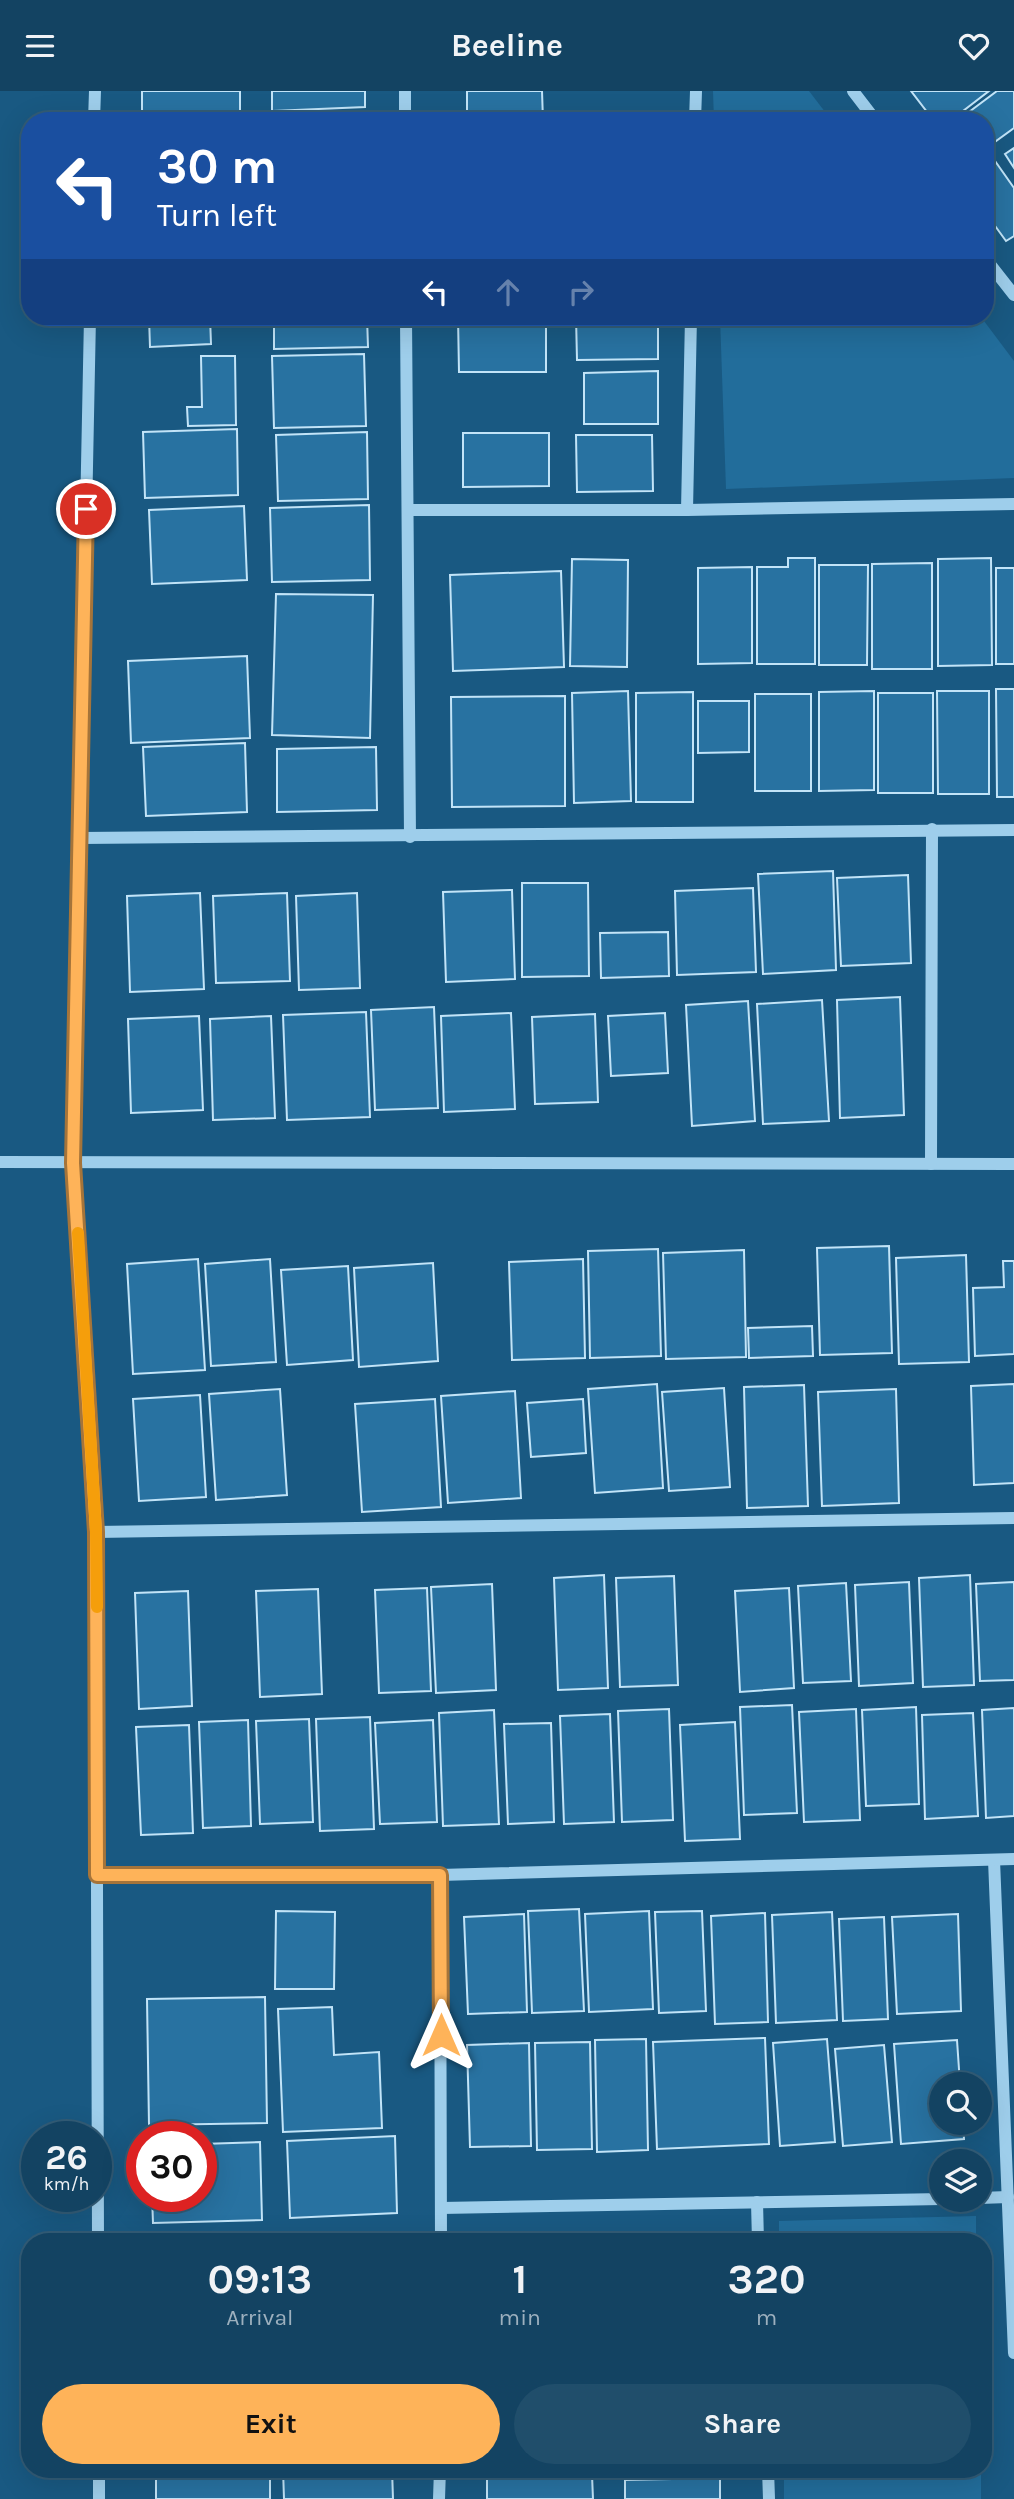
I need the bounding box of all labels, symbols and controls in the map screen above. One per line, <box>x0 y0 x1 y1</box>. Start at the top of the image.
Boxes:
icon: menu <box>21 27 59 65</box>
text: Beeline <box>451 27 563 64</box>
icon: heart <box>955 27 993 65</box>
text: 30 m <box>157 138 277 195</box>
icon: left <box>42 140 133 231</box>
text: Turn left <box>157 197 277 234</box>
icon: left <box>416 273 454 311</box>
icon: ahead <box>489 273 527 311</box>
icon: right <box>562 273 600 311</box>
pin <box>56 479 116 539</box>
icon: arrive <box>67 490 105 528</box>
position arrow <box>404 1998 478 2072</box>
map controls <box>929 2072 992 2212</box>
button: search <box>929 2072 992 2135</box>
speed limit sign: 30 <box>126 2121 217 2212</box>
text: 26 <box>45 2137 88 2178</box>
button: layers <box>929 2149 992 2212</box>
text: km/h <box>44 2173 89 2195</box>
text: 09:13 <box>208 2254 312 2304</box>
text: 1 <box>512 2254 527 2304</box>
text: 320 <box>727 2254 805 2304</box>
text: Arrival <box>226 2304 293 2331</box>
text: min <box>499 2304 541 2331</box>
text: m <box>756 2304 777 2331</box>
button: Exit <box>42 2384 500 2464</box>
button: Share <box>514 2384 971 2464</box>

